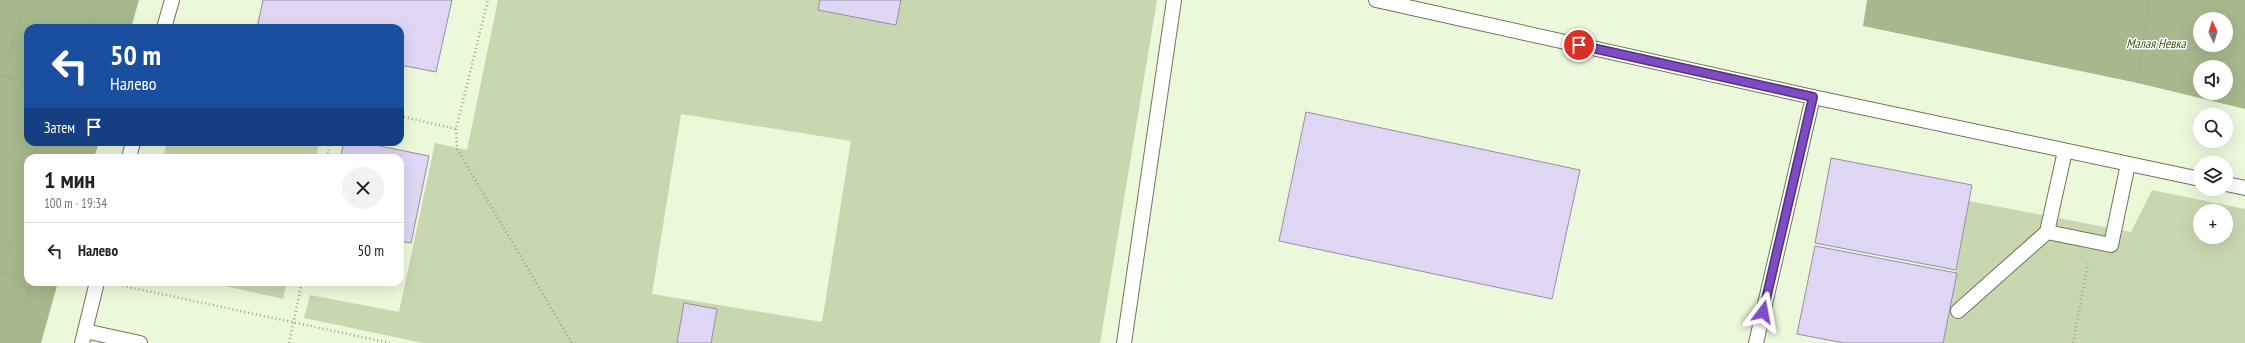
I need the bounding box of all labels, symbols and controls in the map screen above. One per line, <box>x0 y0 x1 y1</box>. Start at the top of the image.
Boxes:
north arrow <box>2193 12 2233 52</box>
map controls <box>2193 12 2233 244</box>
pin <box>1562 28 1596 62</box>
icon: arrive <box>1568 34 1590 56</box>
water label: Малая Невка <box>2126 35 2187 52</box>
text: 50 m <box>110 36 161 73</box>
icon: left <box>44 40 96 92</box>
button: sound <box>2193 60 2233 100</box>
text: Налево <box>110 72 157 95</box>
button: search <box>2193 108 2233 148</box>
icon: arrive <box>83 116 105 138</box>
text: Затем <box>44 118 75 137</box>
button: layers <box>2193 156 2233 196</box>
text: 1 мин <box>44 164 95 195</box>
button: close <box>342 167 384 209</box>
text: 100 m · 19:34 <box>44 195 107 212</box>
button: + <box>2193 204 2233 244</box>
icon: left <box>44 240 66 262</box>
text: Налево <box>78 241 118 260</box>
text: 50 m <box>358 241 384 260</box>
position arrow <box>1742 291 1784 333</box>

